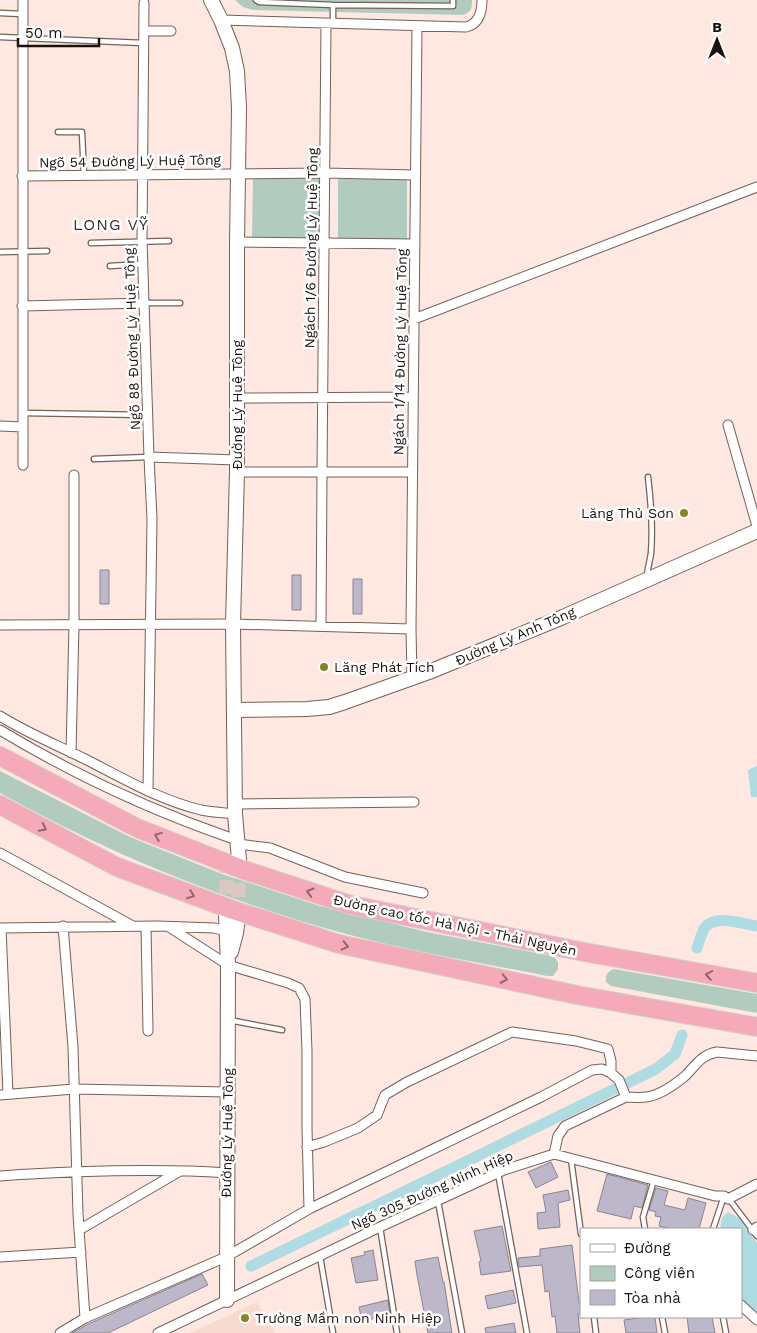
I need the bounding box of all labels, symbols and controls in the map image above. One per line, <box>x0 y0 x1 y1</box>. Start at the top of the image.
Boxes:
scale bar <box>18 15 99 47</box>
north arrow <box>692 15 742 65</box>
text: B <box>712 19 722 35</box>
text: 50 m <box>25 24 62 42</box>
street label: Ngách 1/6 Đường Lý Huệ Tông <box>301 147 321 349</box>
street label: Ngõ 54 Đường Lý Huệ Tông <box>39 151 222 171</box>
district label: LONG VỸ <box>73 215 149 234</box>
street label: Ngõ 88 Đường Lý Huệ Tông <box>121 247 143 430</box>
street label: Ngách 1/14 Đường Lý Huệ Tông <box>390 248 410 455</box>
street label: Đường Lý Huệ Tông <box>229 340 245 470</box>
place label: Lăng Thủ Sơn <box>581 505 674 521</box>
marker: Lăng Thủ Sơn <box>678 507 690 519</box>
street label: Đường Lý Anh Tông <box>453 603 578 669</box>
place label: Lăng Phát Tích <box>334 659 435 675</box>
marker: Lăng Phát Tích <box>318 661 330 673</box>
one-way arrow <box>38 822 47 832</box>
one-way arrow <box>154 832 163 843</box>
one-way arrow <box>306 888 315 898</box>
one-way arrow <box>186 889 195 899</box>
street label: Đường cao tốc Hà Nội - Thái Nguyên <box>332 891 578 959</box>
one-way arrow <box>341 940 350 951</box>
one-way arrow <box>705 970 713 980</box>
one-way arrow <box>500 974 509 984</box>
street label: Đường Lý Huệ Tông <box>218 1067 236 1198</box>
street label: Ngõ 305 Đường Ninh Hiệp <box>348 1147 516 1233</box>
legend <box>580 1228 742 1318</box>
text: Đường <box>624 1239 671 1257</box>
text: Công viên <box>624 1264 695 1282</box>
text: Tòa nhà <box>624 1289 681 1307</box>
place label: Trường Mầm non Ninh Hiệp <box>255 1310 442 1326</box>
marker: Trường Mầm non Ninh Hiệp <box>239 1312 251 1324</box>

